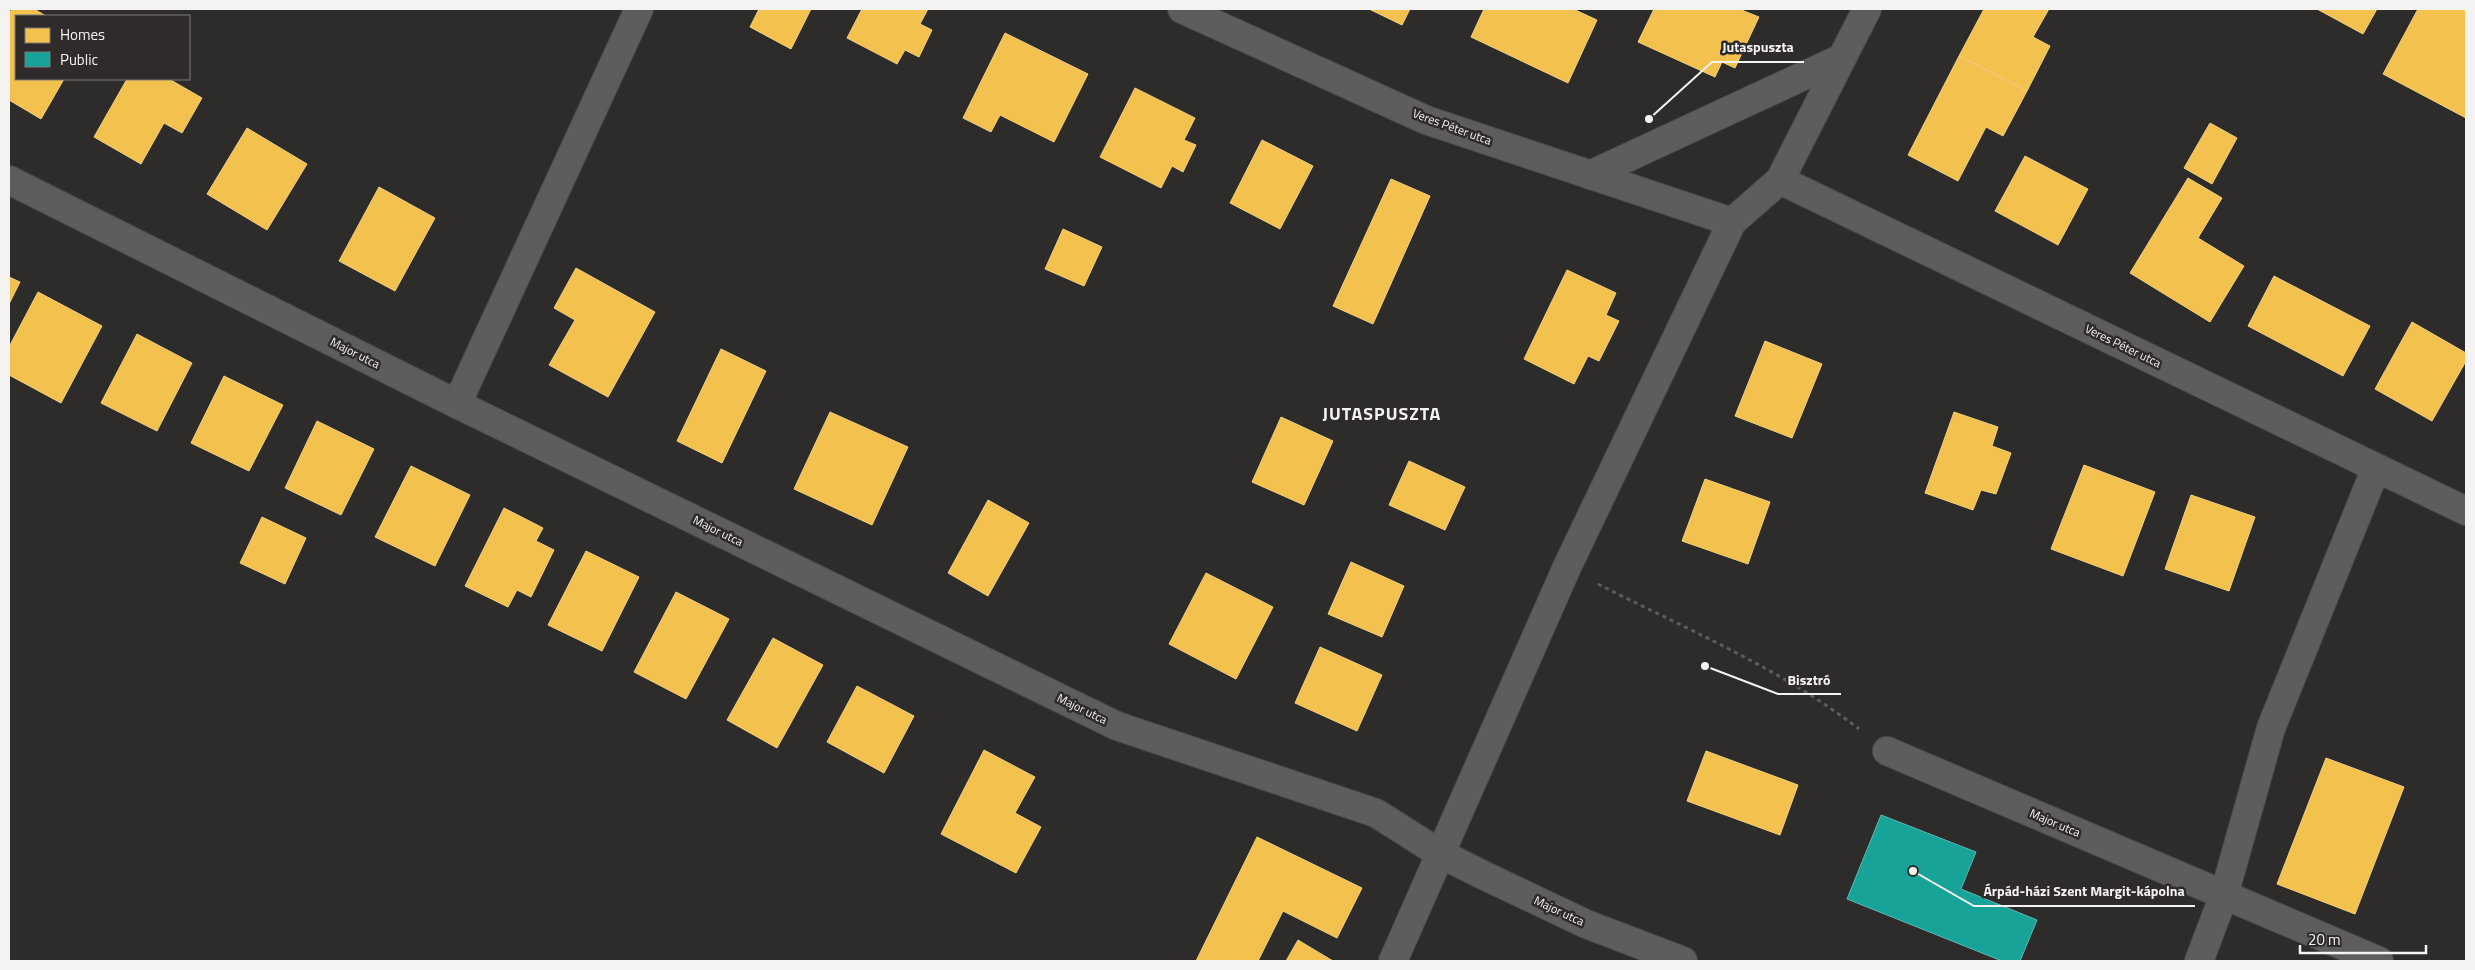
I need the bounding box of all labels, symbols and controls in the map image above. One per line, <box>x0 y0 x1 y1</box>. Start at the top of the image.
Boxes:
legend <box>15 15 190 80</box>
text: Homes <box>60 23 105 46</box>
callout: Jutaspuszta <box>1712 33 1804 62</box>
text: Jutaspuszta <box>1722 36 1794 57</box>
text: Public <box>60 48 98 71</box>
street label: Veres Péter utca <box>1410 103 1494 150</box>
street label: Veres Péter utca <box>2082 319 2165 372</box>
street label: Major utca <box>327 332 383 373</box>
district label: JUTASPUSZTA <box>1323 400 1441 427</box>
street label: Major utca <box>690 510 747 551</box>
callout: Bisztró <box>1778 665 1841 694</box>
text: Bisztró <box>1788 669 1830 690</box>
street label: Major utca <box>1054 688 1111 729</box>
street label: Major utca <box>2027 803 2084 842</box>
callout: Árpád-házi Szent Margit-kápolna <box>1974 877 2195 906</box>
text: Árpád-házi Szent Margit-kápolna <box>1983 880 2185 901</box>
street label: Major utca <box>1531 891 1588 931</box>
scale bar <box>2300 922 2426 954</box>
text: 20 m <box>2308 928 2341 951</box>

